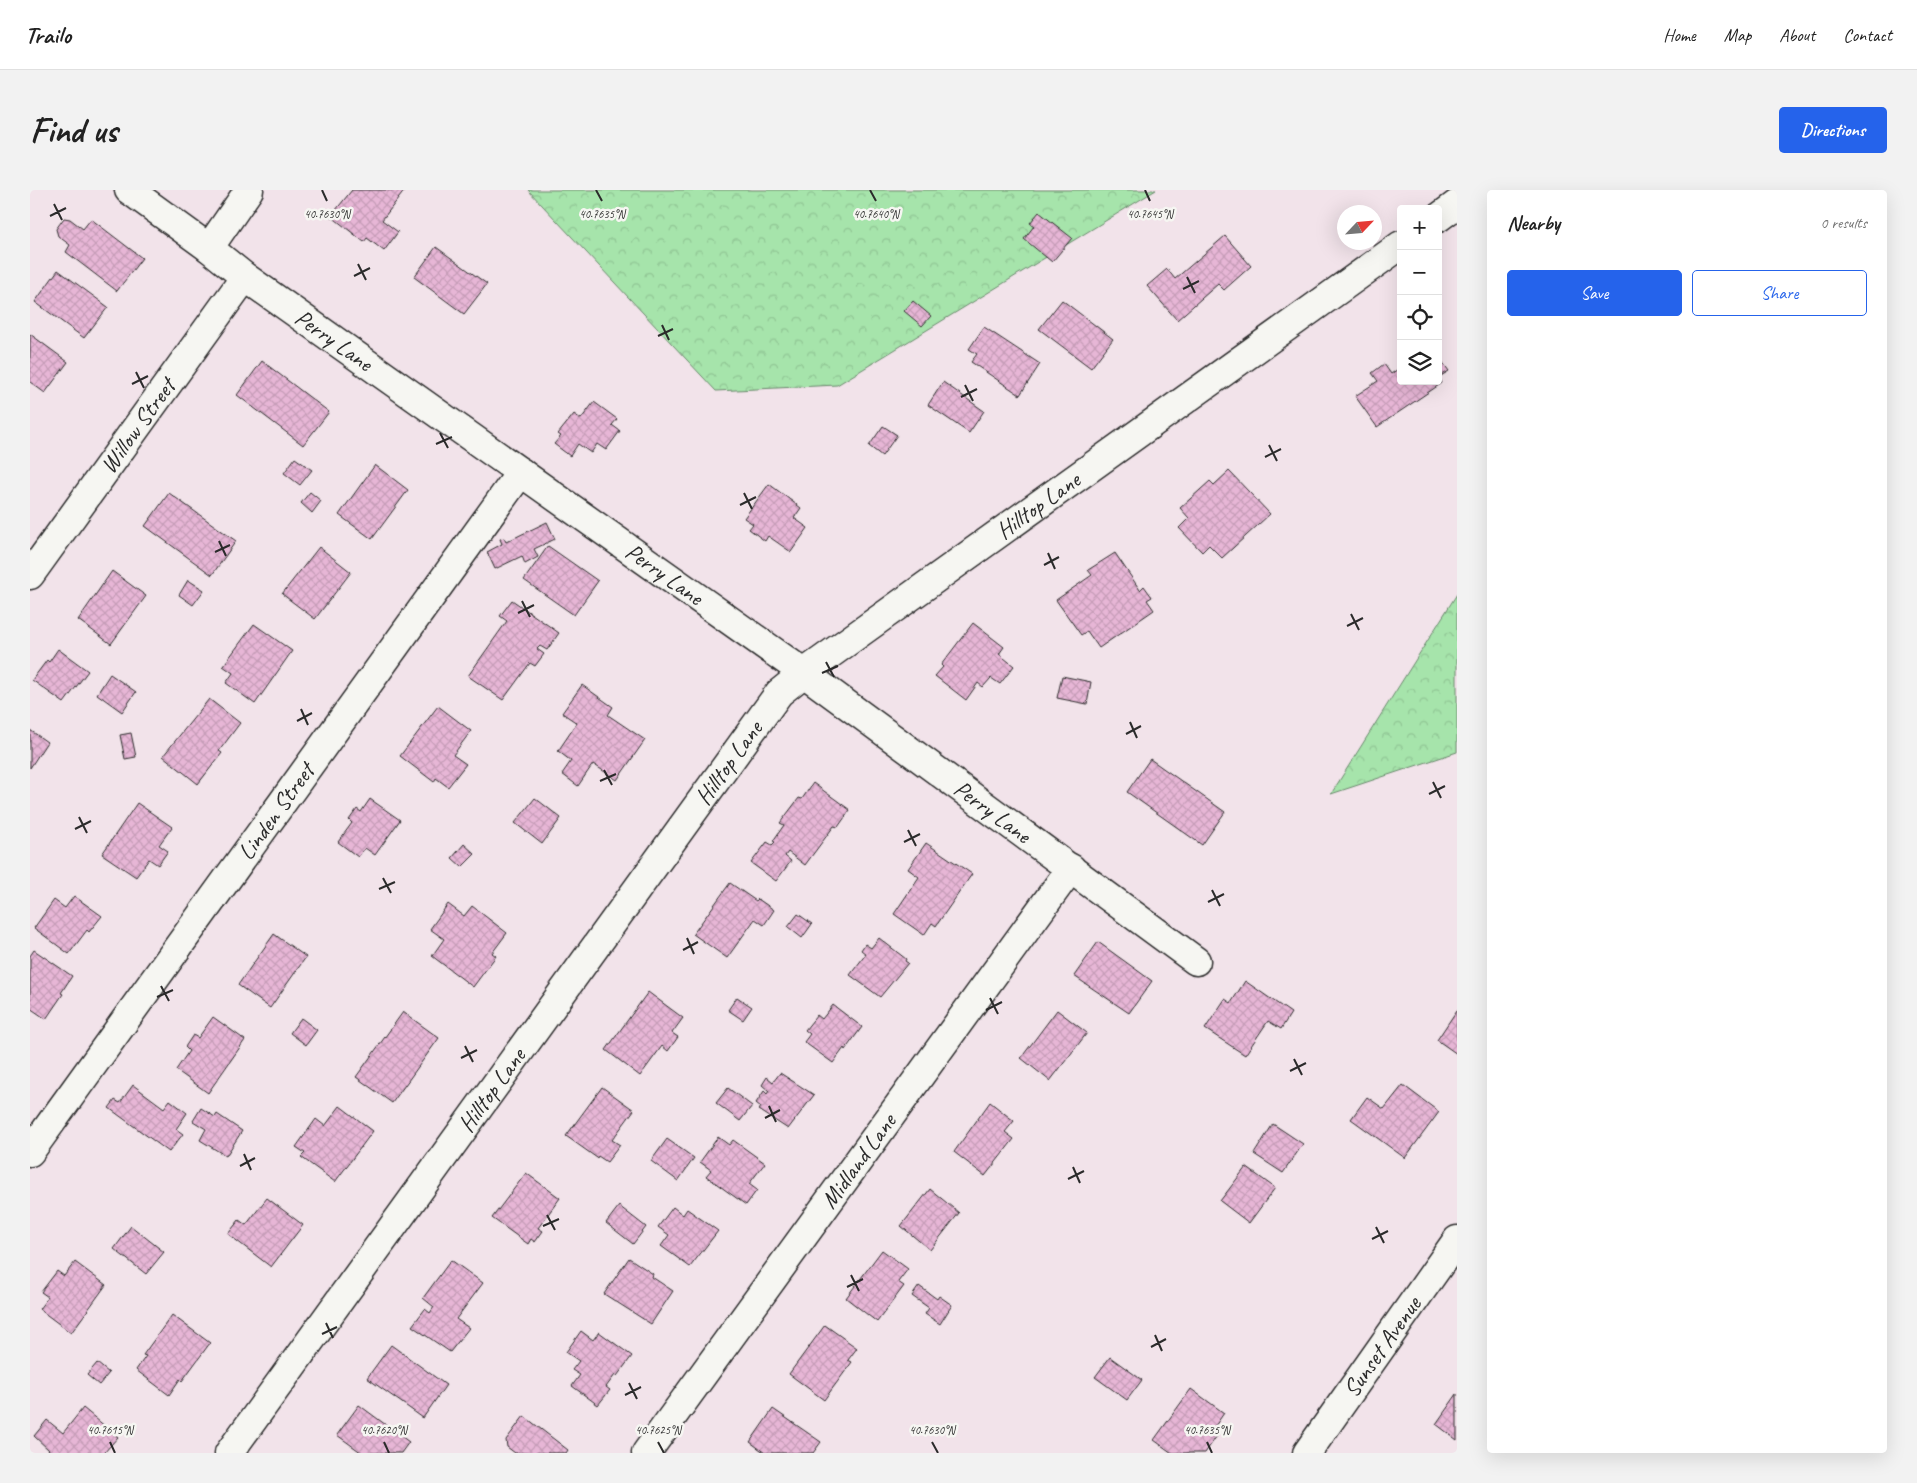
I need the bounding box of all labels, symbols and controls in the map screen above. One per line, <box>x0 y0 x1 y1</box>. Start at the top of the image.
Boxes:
text: Trailo <box>25 20 71 50</box>
text: Home <box>1663 24 1696 46</box>
text: Map <box>1724 24 1751 46</box>
text: About <box>1779 24 1815 46</box>
text: Contact <box>1843 24 1892 46</box>
button: Directions <box>1779 107 1887 153</box>
text: Find us <box>30 108 117 153</box>
north arrow <box>1337 205 1382 250</box>
map controls <box>1397 205 1442 385</box>
button: + <box>1397 205 1442 250</box>
text: 40.7630°N <box>304 206 351 222</box>
text: 40.7635°N <box>579 206 626 222</box>
text: 40.7640°N <box>853 206 900 222</box>
text: 40.7645°N <box>1127 206 1174 222</box>
text: Nearby <box>1507 210 1560 236</box>
text: 0 results <box>1820 213 1867 233</box>
button: − <box>1397 250 1442 295</box>
button: Save <box>1507 270 1682 316</box>
button: Share <box>1692 270 1867 316</box>
button: locate <box>1397 295 1442 340</box>
street label: Perry Lane <box>289 302 380 379</box>
button: layers <box>1397 340 1442 385</box>
street label: Willow Street <box>93 370 184 479</box>
street label: Hilltop Lane <box>990 464 1088 546</box>
street label: Perry Lane <box>620 536 711 613</box>
street label: Hilltop Lane <box>688 713 770 811</box>
street label: Linden Street <box>231 755 323 866</box>
street label: Perry Lane <box>948 773 1039 851</box>
street label: Hilltop Lane <box>451 1040 533 1138</box>
street label: Midland Lane <box>814 1106 904 1214</box>
street label: Sunset Avenue <box>1336 1289 1429 1403</box>
text: 40.7615°N <box>87 1422 134 1438</box>
text: 40.7620°N <box>361 1422 408 1438</box>
text: 40.7625°N <box>635 1422 682 1438</box>
text: 40.7630°N <box>909 1422 956 1438</box>
text: 40.7635°N <box>1184 1422 1231 1438</box>

